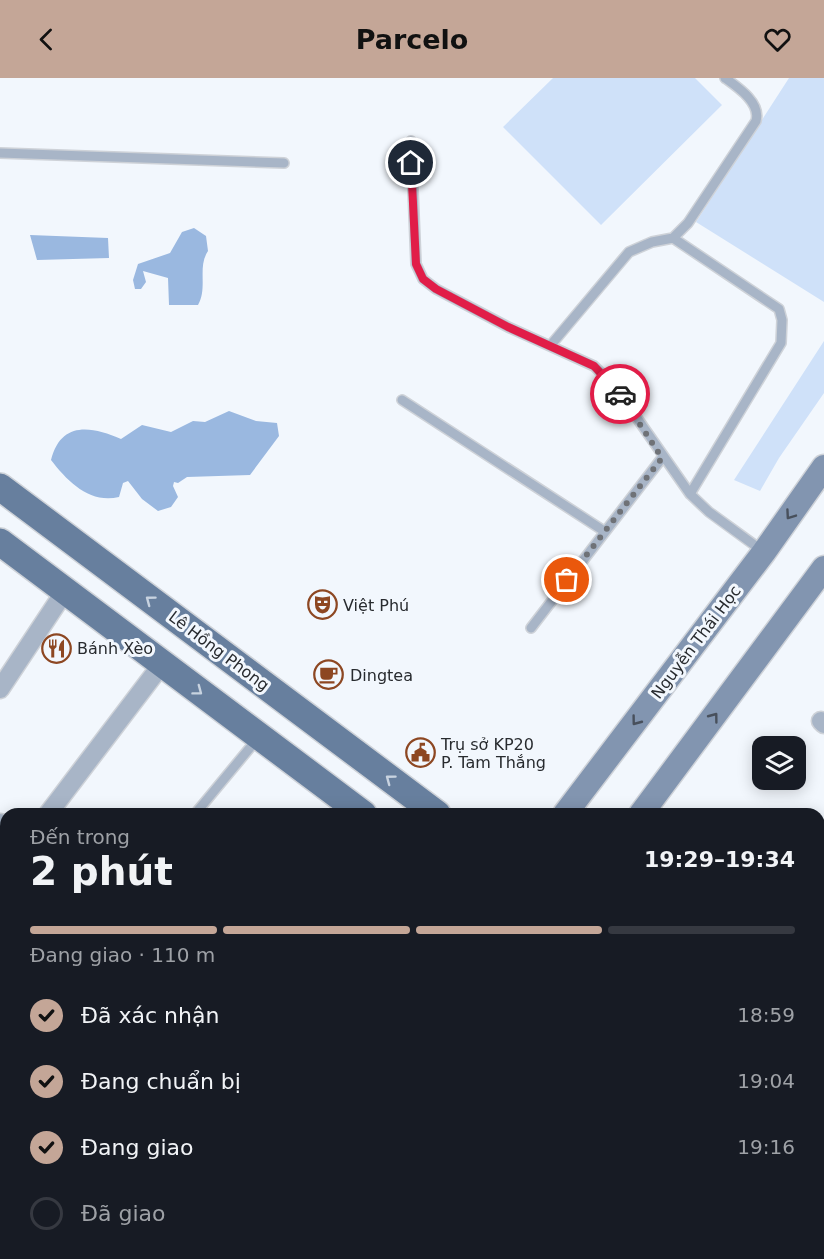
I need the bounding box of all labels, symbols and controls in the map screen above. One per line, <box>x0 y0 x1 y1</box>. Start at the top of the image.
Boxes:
icon: back <box>30 23 63 56</box>
icon: heart <box>761 23 794 56</box>
text: Parcelo <box>356 24 468 55</box>
pin <box>385 137 436 188</box>
icon: home <box>394 146 427 179</box>
courier <box>590 364 650 424</box>
icon: car <box>604 378 637 411</box>
one-way arrow <box>786 508 797 519</box>
pin <box>541 554 592 605</box>
icon: bag <box>550 563 583 596</box>
street label: Nguyễn Thái Học <box>647 582 745 702</box>
theatre icon: Việt Phú <box>306 589 338 621</box>
one-way arrow <box>146 596 157 607</box>
place label: Việt Phú <box>343 596 409 615</box>
street label: Lê Hồng Phong <box>165 607 273 695</box>
restaurant icon: Bánh Xèo <box>40 632 72 664</box>
place label: Bánh Xèo <box>77 639 153 658</box>
cafe icon: Dingtea <box>313 659 345 691</box>
place label: Dingtea <box>350 666 413 685</box>
one-way arrow <box>191 683 202 694</box>
one-way arrow <box>706 712 717 723</box>
one-way arrow <box>632 715 643 726</box>
place label: Trụ sở KP20 P. Tam Thắng <box>440 735 546 772</box>
map controls <box>752 736 806 790</box>
button: layers <box>752 736 806 790</box>
public building icon: Trụ sở KP20 P. Tam Thắng <box>404 737 436 769</box>
one-way arrow <box>386 776 397 787</box>
text: Đến trong <box>30 825 130 849</box>
text: 19:29–19:34 <box>644 847 795 872</box>
text: 2 phút <box>30 849 173 894</box>
text: Đang giao · 110 m <box>30 943 215 967</box>
icon: check <box>30 999 63 1032</box>
text: Đã xác nhận <box>81 1003 219 1028</box>
text: 18:59 <box>737 1003 795 1027</box>
icon: check <box>30 1065 63 1098</box>
text: Đang chuẩn bị <box>81 1069 241 1094</box>
text: 19:04 <box>737 1069 795 1093</box>
icon: check <box>30 1131 63 1164</box>
text: Đang giao <box>81 1135 193 1160</box>
text: 19:16 <box>737 1135 795 1159</box>
text: Đã giao <box>81 1201 166 1226</box>

